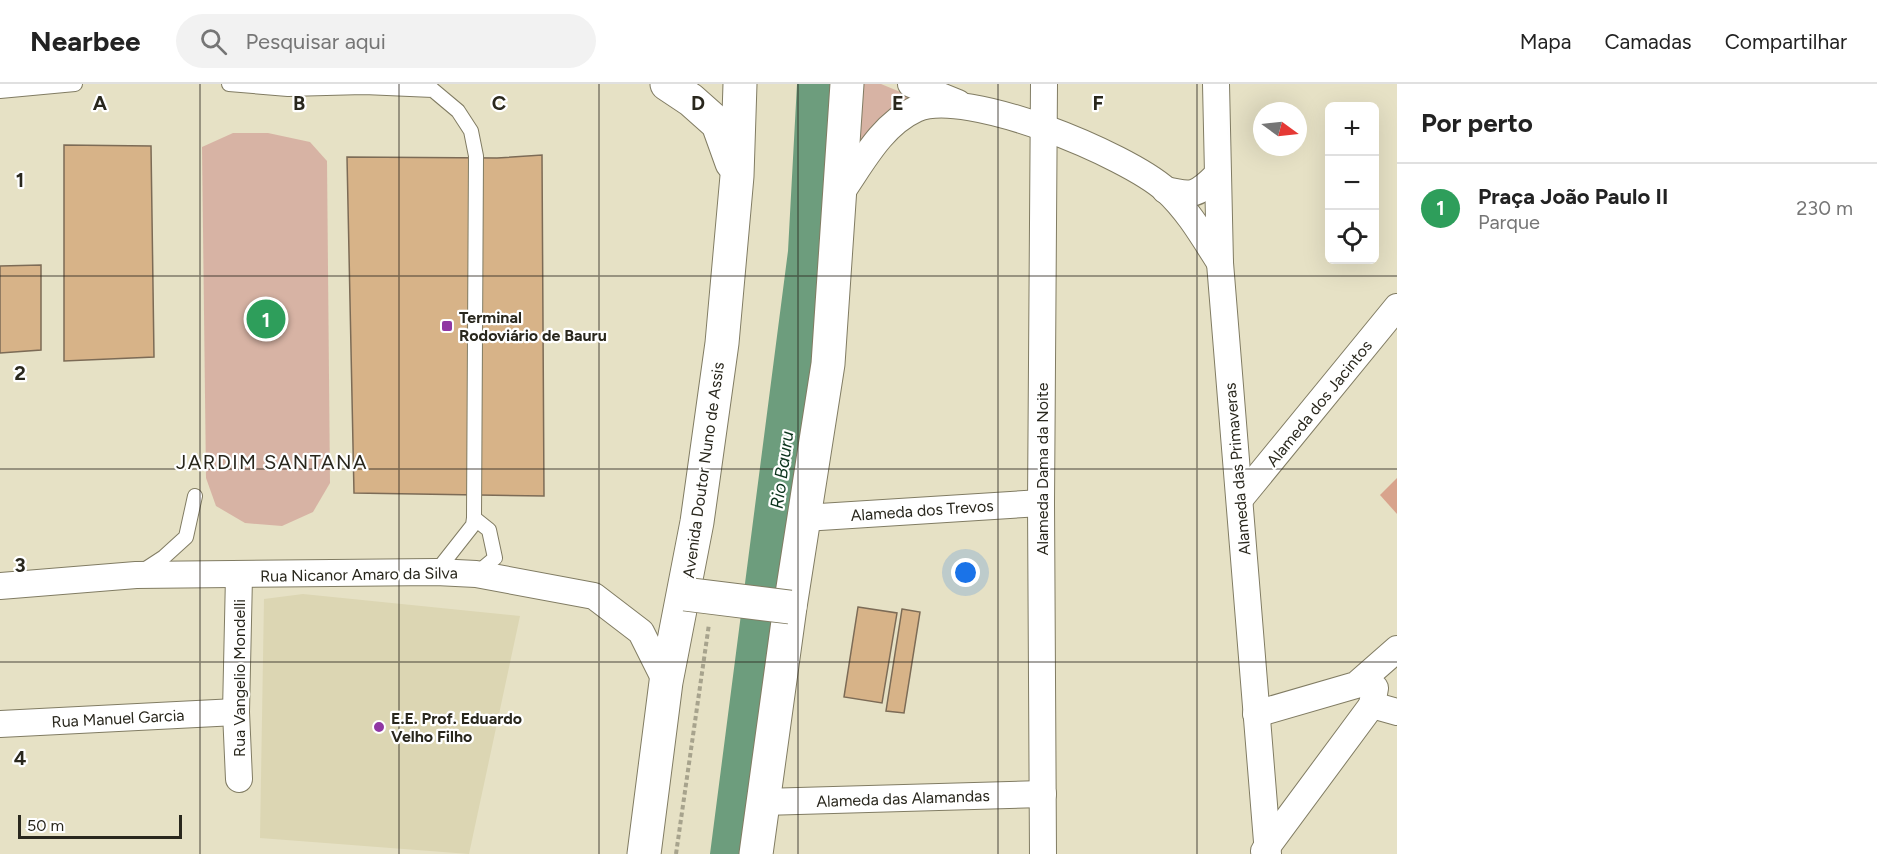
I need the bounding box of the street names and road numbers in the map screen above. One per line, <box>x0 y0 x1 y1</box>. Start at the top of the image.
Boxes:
street label: Alameda dos Jacintos <box>1263 336 1376 470</box>
street label: Avenida Doutor Nuno de Assis <box>679 361 728 579</box>
street label: Alameda Dama da Noite <box>1033 382 1052 555</box>
street label: Alameda das Primaveras <box>1220 382 1255 556</box>
street label: Alameda dos Trevos <box>850 496 994 525</box>
street label: Rua Nicanor Amaro da Silva <box>260 563 458 586</box>
street label: Rua Vangelio Mondelli <box>230 599 249 757</box>
street label: Rua Manuel Garcia <box>51 706 185 731</box>
street label: Alameda das Alamandas <box>816 786 990 811</box>

